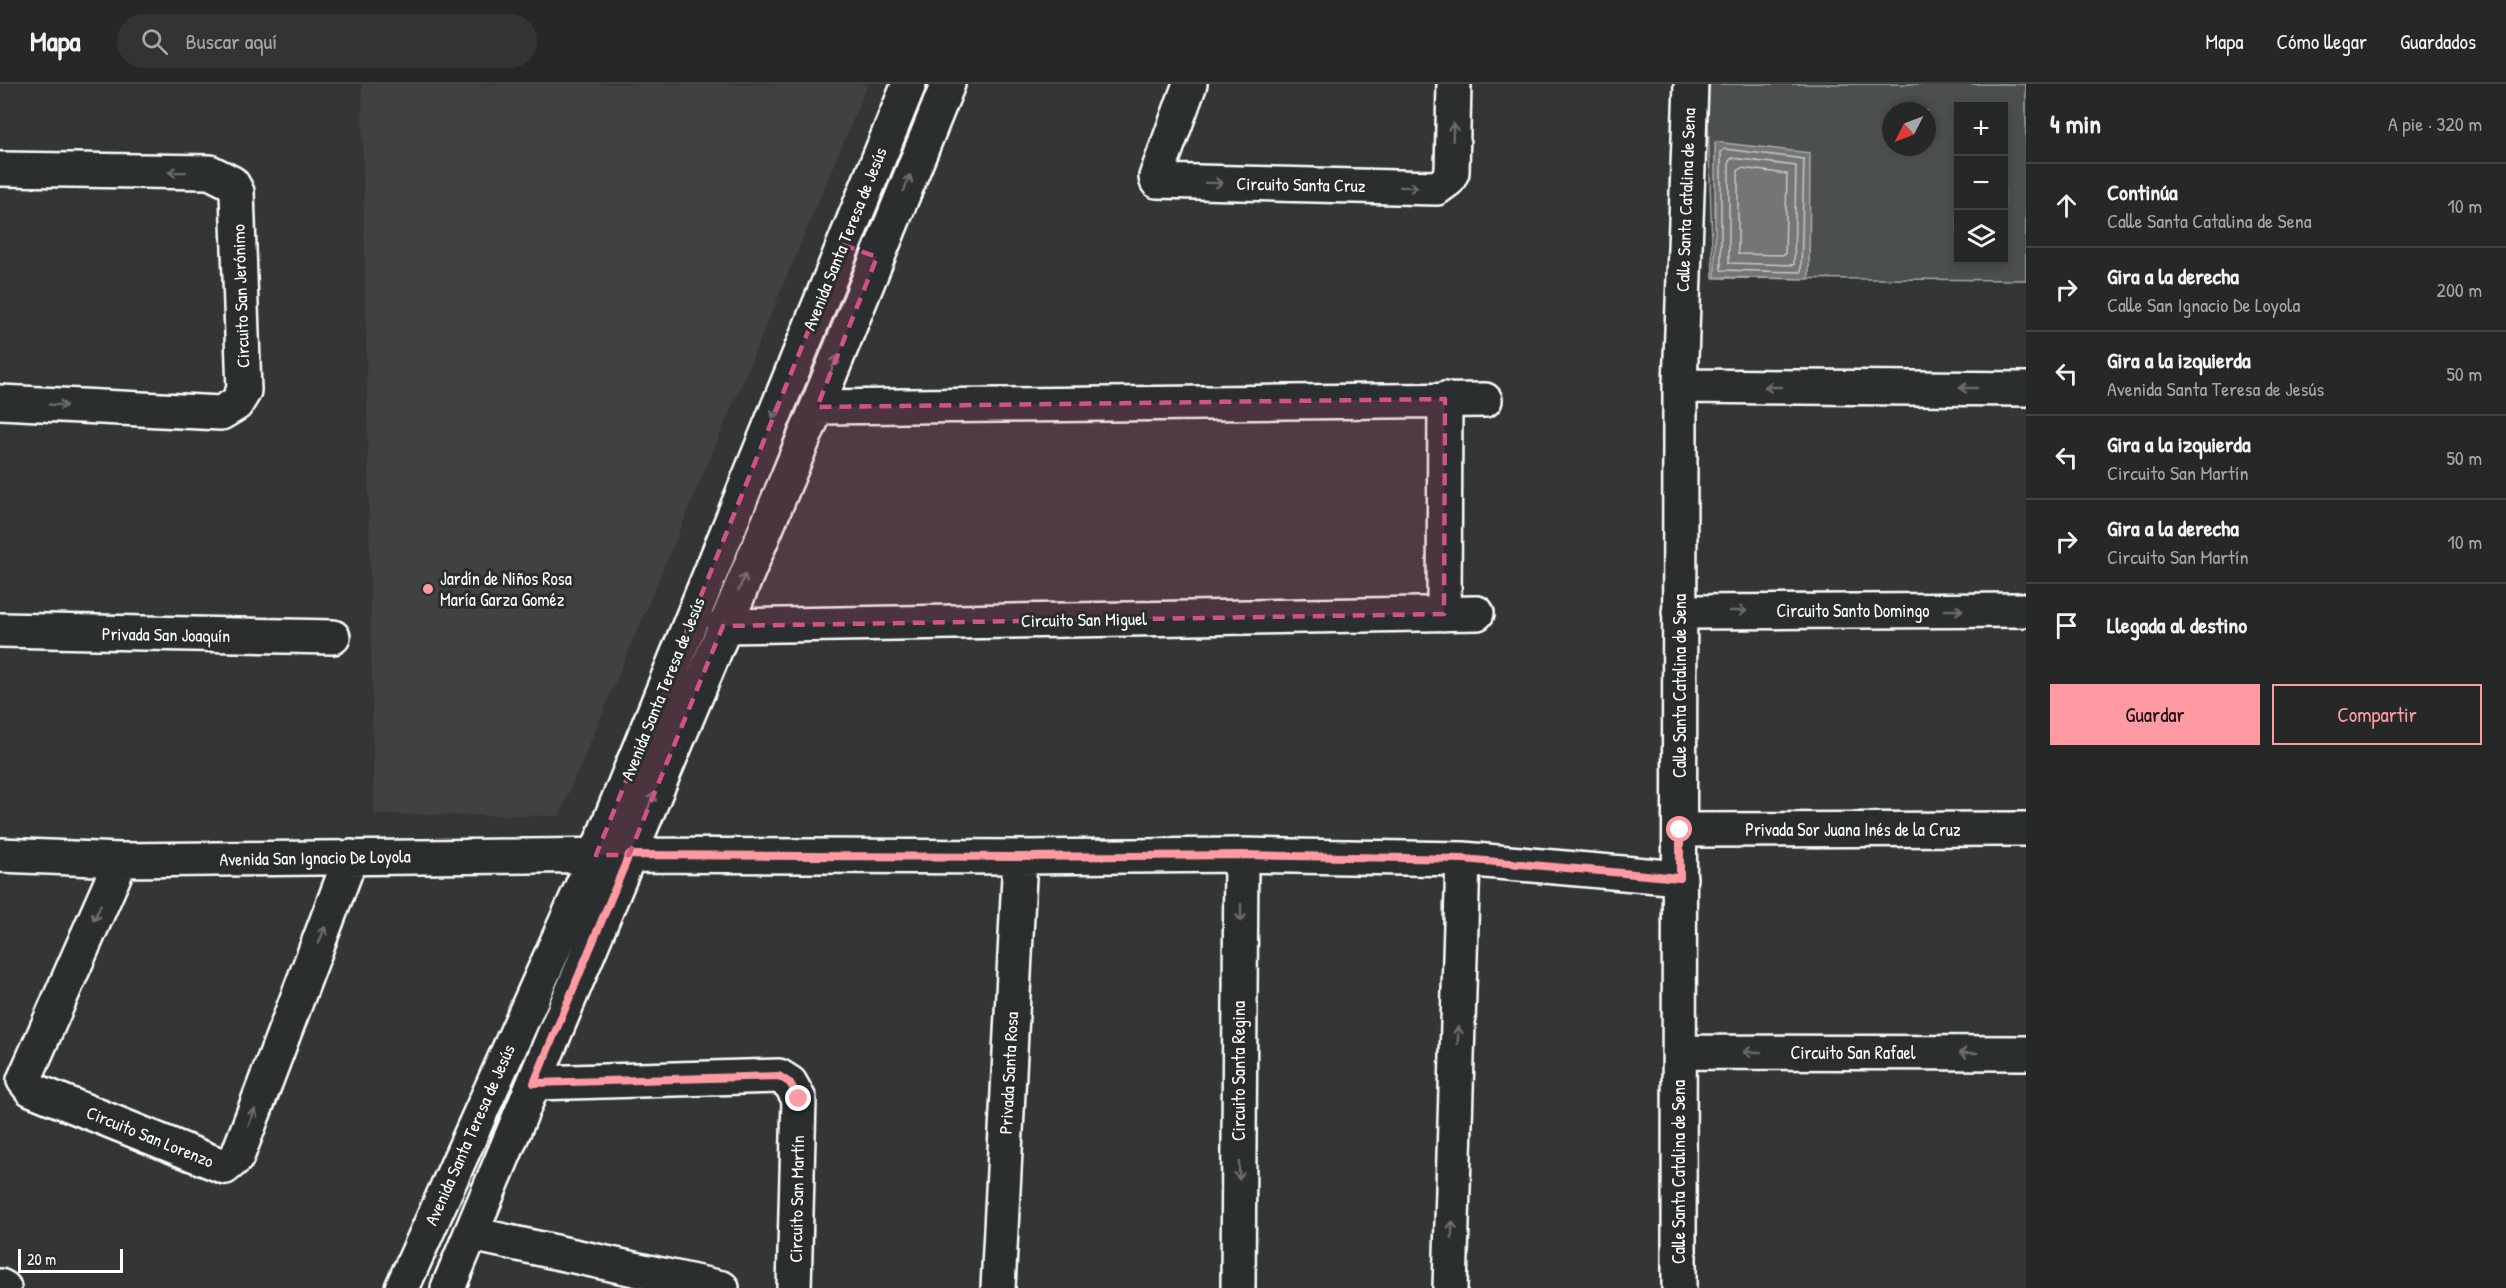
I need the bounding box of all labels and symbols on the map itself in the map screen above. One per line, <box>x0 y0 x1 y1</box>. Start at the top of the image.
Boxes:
north arrow <box>1882 102 1936 156</box>
street label: Calle Santa Catalina de Sena <box>1670 108 1701 292</box>
one-way arrow <box>1447 123 1459 143</box>
street label: Avenida Santa Teresa de Jesús <box>796 143 893 334</box>
one-way arrow <box>167 166 187 178</box>
street label: Circuito Santa Cruz <box>1236 171 1366 198</box>
one-way arrow <box>902 174 913 193</box>
one-way arrow <box>1203 177 1223 189</box>
one-way arrow <box>1398 182 1418 193</box>
street label: Circuito San Jerónimo <box>225 224 256 368</box>
one-way arrow <box>829 355 840 373</box>
one-way arrow <box>1763 381 1783 393</box>
one-way arrow <box>1958 383 1978 394</box>
one-way arrow <box>48 399 68 410</box>
one-way arrow <box>770 401 781 419</box>
place label: Jardín de Niños Rosa María Garza Goméz <box>440 566 572 612</box>
one-way arrow <box>737 573 748 592</box>
marker: Jardín de Niños Rosa María Garza Goméz <box>421 582 435 596</box>
street label: Avenida Santa Teresa de Jesús <box>614 593 711 784</box>
street label: Calle Santa Catalina de Sena <box>1667 594 1692 778</box>
street label: Circuito Santo Domingo <box>1776 598 1930 623</box>
one-way arrow <box>1727 605 1747 617</box>
one-way arrow <box>1943 605 1963 616</box>
street label: Circuito San Miguel <box>1021 606 1147 633</box>
street label: Privada San Joaquín <box>102 621 230 648</box>
one-way arrow <box>646 792 657 811</box>
route start <box>1666 816 1692 842</box>
street label: Privada Sor Juana Inés de la Cruz <box>1745 817 1961 842</box>
street label: Avenida San Ignacio De Loyola <box>219 843 411 872</box>
one-way arrow <box>90 903 102 921</box>
one-way arrow <box>1235 903 1247 923</box>
one-way arrow <box>317 926 328 944</box>
street label: Circuito Santa Regina <box>1226 1001 1251 1141</box>
street label: Privada Santa Rosa <box>993 1011 1024 1135</box>
one-way arrow <box>1452 1025 1464 1045</box>
street label: Avenida Santa Teresa de Jesús <box>418 1040 521 1229</box>
street label: Circuito San Rafael <box>1791 1040 1916 1065</box>
one-way arrow <box>1742 1046 1762 1058</box>
one-way arrow <box>1958 1047 1978 1059</box>
street label: Calle Santa Catalina de Sena <box>1666 1080 1691 1264</box>
route end <box>785 1085 811 1111</box>
street label: Circuito San Lorenzo <box>83 1100 218 1173</box>
one-way arrow <box>247 1108 258 1127</box>
street label: Circuito San Martín <box>783 1135 810 1263</box>
one-way arrow <box>1233 1161 1245 1181</box>
one-way arrow <box>1447 1220 1458 1240</box>
scale bar <box>18 1246 123 1274</box>

